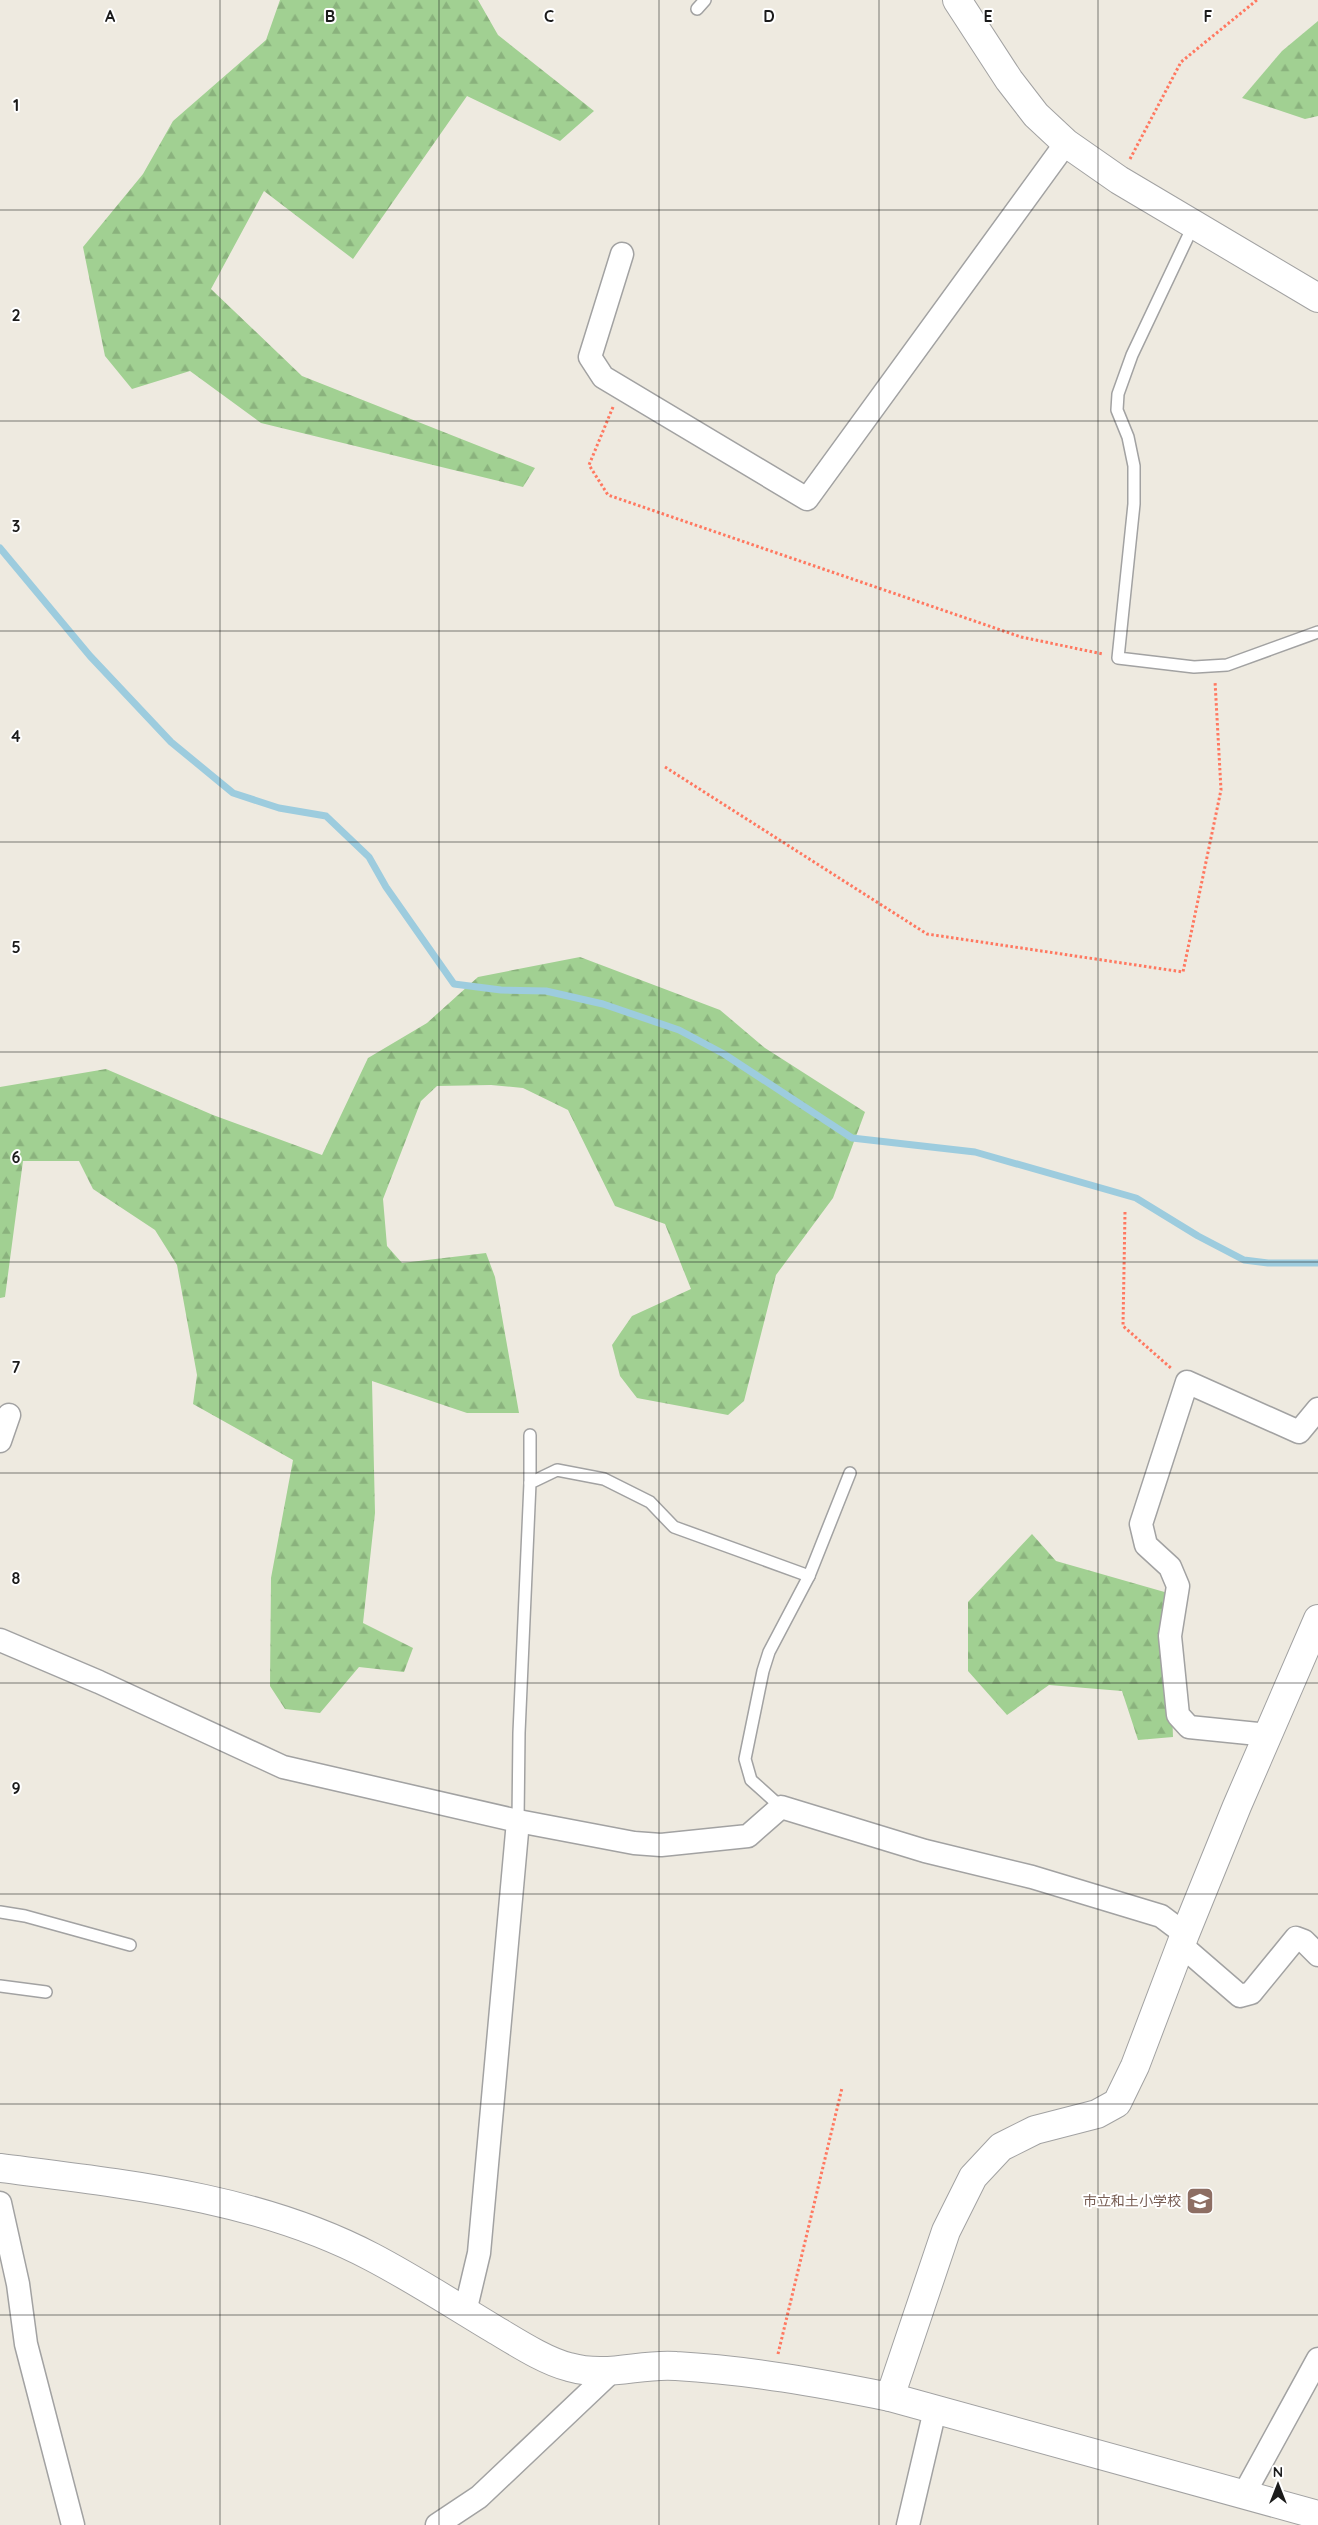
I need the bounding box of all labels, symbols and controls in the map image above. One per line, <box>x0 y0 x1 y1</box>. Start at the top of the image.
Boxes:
text: A <box>105 6 116 26</box>
text: B <box>325 6 335 26</box>
text: C <box>544 6 554 26</box>
text: D <box>763 6 775 26</box>
text: E <box>983 6 993 26</box>
text: F <box>1204 6 1213 26</box>
text: 1 <box>13 95 19 115</box>
text: 2 <box>11 305 21 325</box>
text: 3 <box>12 516 20 536</box>
text: 4 <box>11 726 21 746</box>
text: 5 <box>11 937 21 957</box>
text: 6 <box>12 1147 21 1167</box>
text: 7 <box>12 1357 21 1377</box>
text: 8 <box>12 1568 21 1588</box>
text: 9 <box>11 1778 21 1798</box>
school or university icon: 市立和土小学校 <box>1185 2186 1215 2216</box>
place label: 市立和土小学校 <box>1083 2192 1181 2210</box>
north arrow <box>1253 2460 1303 2510</box>
text: N <box>1273 2463 1283 2481</box>

